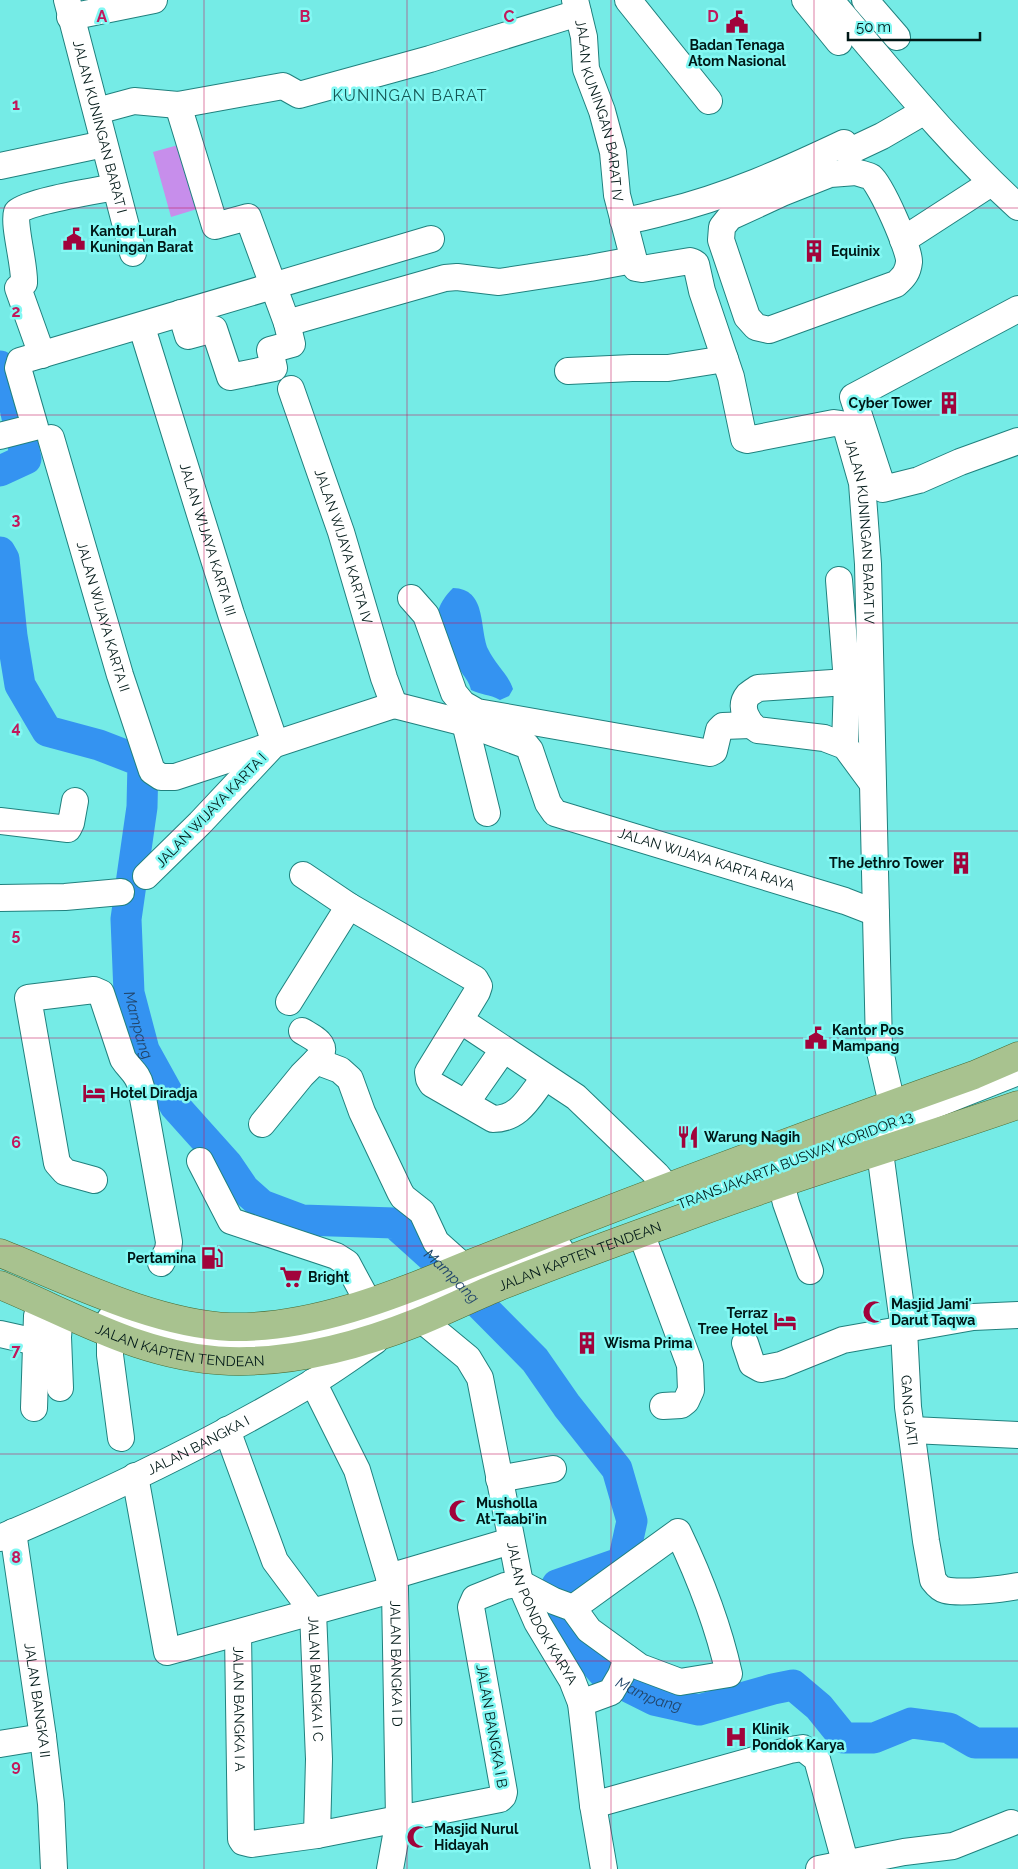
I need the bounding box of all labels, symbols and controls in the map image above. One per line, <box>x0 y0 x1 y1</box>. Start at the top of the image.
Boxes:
text: A <box>97 7 108 26</box>
text: B <box>300 7 311 26</box>
text: C <box>504 7 515 26</box>
text: D <box>707 7 719 26</box>
public building icon: Badan Tenaga Atom Nasional <box>724 9 750 35</box>
scale bar <box>848 10 980 42</box>
street label: JALAN KUNINGAN BARAT IV <box>572 18 627 204</box>
text: 50 m <box>856 18 891 36</box>
place label: Badan Tenaga Atom Nasional <box>688 37 786 69</box>
street label: JALAN KUNINGAN BARAT I <box>70 39 130 215</box>
district label: KUNINGAN BARAT <box>333 86 487 105</box>
text: 1 <box>12 95 20 114</box>
place label: Kantor Lurah Kuningan Barat <box>90 223 194 255</box>
public building icon: Kantor Lurah Kuningan Barat <box>61 226 87 252</box>
building icon: Equinix <box>801 238 827 264</box>
place label: Equinix <box>831 243 880 259</box>
text: 2 <box>11 302 21 321</box>
building icon: Cyber Tower <box>936 390 962 416</box>
place label: Cyber Tower <box>849 395 933 411</box>
street label: JALAN KUNINGAN BARAT IV <box>842 436 877 625</box>
street label: JALAN WIJAYA KARTA III <box>177 461 239 618</box>
street label: JALAN WIJAYA KARTA IV <box>312 467 376 626</box>
text: 3 <box>12 510 21 529</box>
street label: JALAN WIJAYA KARTA II <box>74 540 133 694</box>
text: 4 <box>11 718 21 737</box>
street label: JALAN WIJAYA KARTA I <box>152 750 270 870</box>
street label: JALAN WIJAYA KARTA RAYA <box>616 825 797 893</box>
building icon: The Jethro Tower <box>948 850 974 876</box>
place label: The Jethro Tower <box>829 855 945 871</box>
text: 5 <box>12 925 21 944</box>
water label: Mampang <box>120 989 156 1063</box>
place label: Kantor Pos Mampang <box>832 1022 904 1054</box>
public building icon: Kantor Pos Mampang <box>803 1025 829 1051</box>
hotel icon: Hotel Diradja <box>81 1080 107 1106</box>
place label: Hotel Diradja <box>110 1085 197 1101</box>
street label: TRANSJAKARTA BUSWAY KORIDOR 13 <box>675 1108 915 1212</box>
restaurant icon: Warung Nagih <box>675 1124 701 1150</box>
place label: Warung Nagih <box>704 1129 800 1145</box>
text: 6 <box>11 1133 21 1152</box>
street label: JALAN KAPTEN TENDEAN <box>496 1218 663 1294</box>
fuel station icon: Pertamina <box>199 1245 225 1271</box>
water label: Mampang <box>420 1245 483 1307</box>
place label: Pertamina <box>127 1250 196 1266</box>
supermarket icon: Bright <box>278 1264 304 1290</box>
place label: Bright <box>308 1269 350 1285</box>
place label: Masjid Jami' Darut Taqwa <box>891 1296 975 1328</box>
mosque icon: Masjid Jami' Darut Taqwa <box>861 1299 887 1325</box>
place label: Terraz Tree Hotel <box>698 1305 769 1337</box>
hotel icon: Terraz Tree Hotel <box>772 1308 798 1334</box>
street label: JALAN KAPTEN TENDEAN <box>93 1320 265 1369</box>
building icon: Wisma Prima <box>574 1330 600 1356</box>
place label: Wisma Prima <box>604 1335 692 1351</box>
text: 7 <box>12 1341 21 1360</box>
street label: GANG JATI <box>898 1375 921 1446</box>
street label: JALAN BANGKA I <box>145 1412 252 1478</box>
place label: Musholla At-Taabi'in <box>476 1495 547 1527</box>
mosque icon: Musholla At-Taabi'in <box>447 1498 473 1524</box>
street label: JALAN PONDOK KARYA <box>504 1541 581 1688</box>
text: 8 <box>11 1548 21 1567</box>
street label: JALAN BANGKA I D <box>387 1600 405 1727</box>
street label: JALAN BANGKA I C <box>305 1616 326 1742</box>
street label: JALAN BANGKA II <box>21 1642 53 1759</box>
street label: JALAN BANGKA I A <box>230 1646 248 1772</box>
street label: JALAN BANGKA I B <box>473 1663 511 1789</box>
water label: Mampang <box>613 1673 684 1715</box>
place label: Klinik Pondok Karya <box>752 1721 845 1753</box>
hospital icon: Klinik Pondok Karya <box>723 1724 749 1750</box>
text: 9 <box>11 1756 21 1775</box>
place label: Masjid Nurul Hidayah <box>434 1821 519 1853</box>
mosque icon: Masjid Nurul Hidayah <box>405 1824 431 1850</box>

